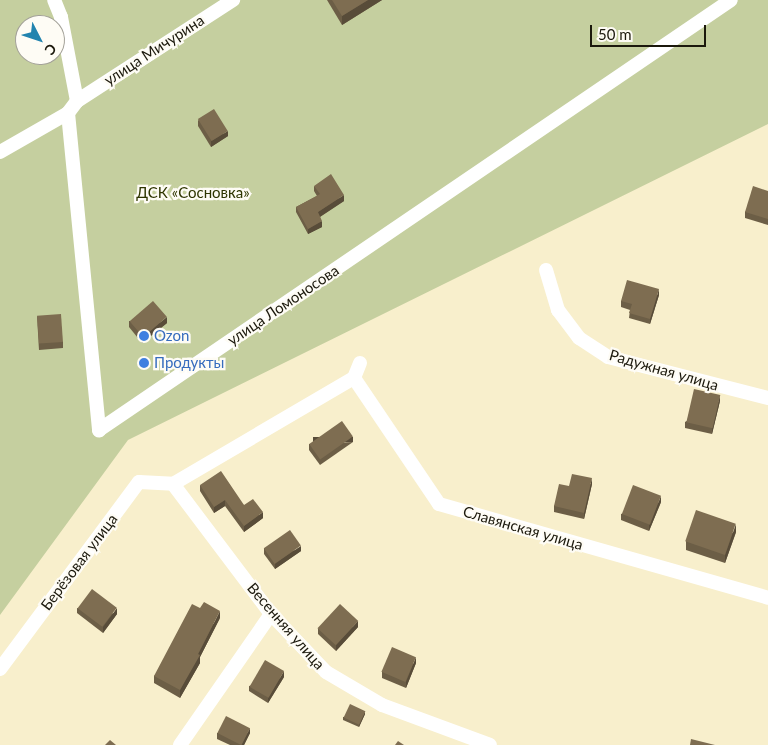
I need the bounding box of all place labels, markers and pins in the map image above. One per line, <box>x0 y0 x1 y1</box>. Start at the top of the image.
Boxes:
place label: Ozon <box>154 327 189 345</box>
marker: Ozon <box>138 330 150 342</box>
place label: Продукты <box>154 354 224 372</box>
marker: Продукты <box>138 357 150 369</box>

